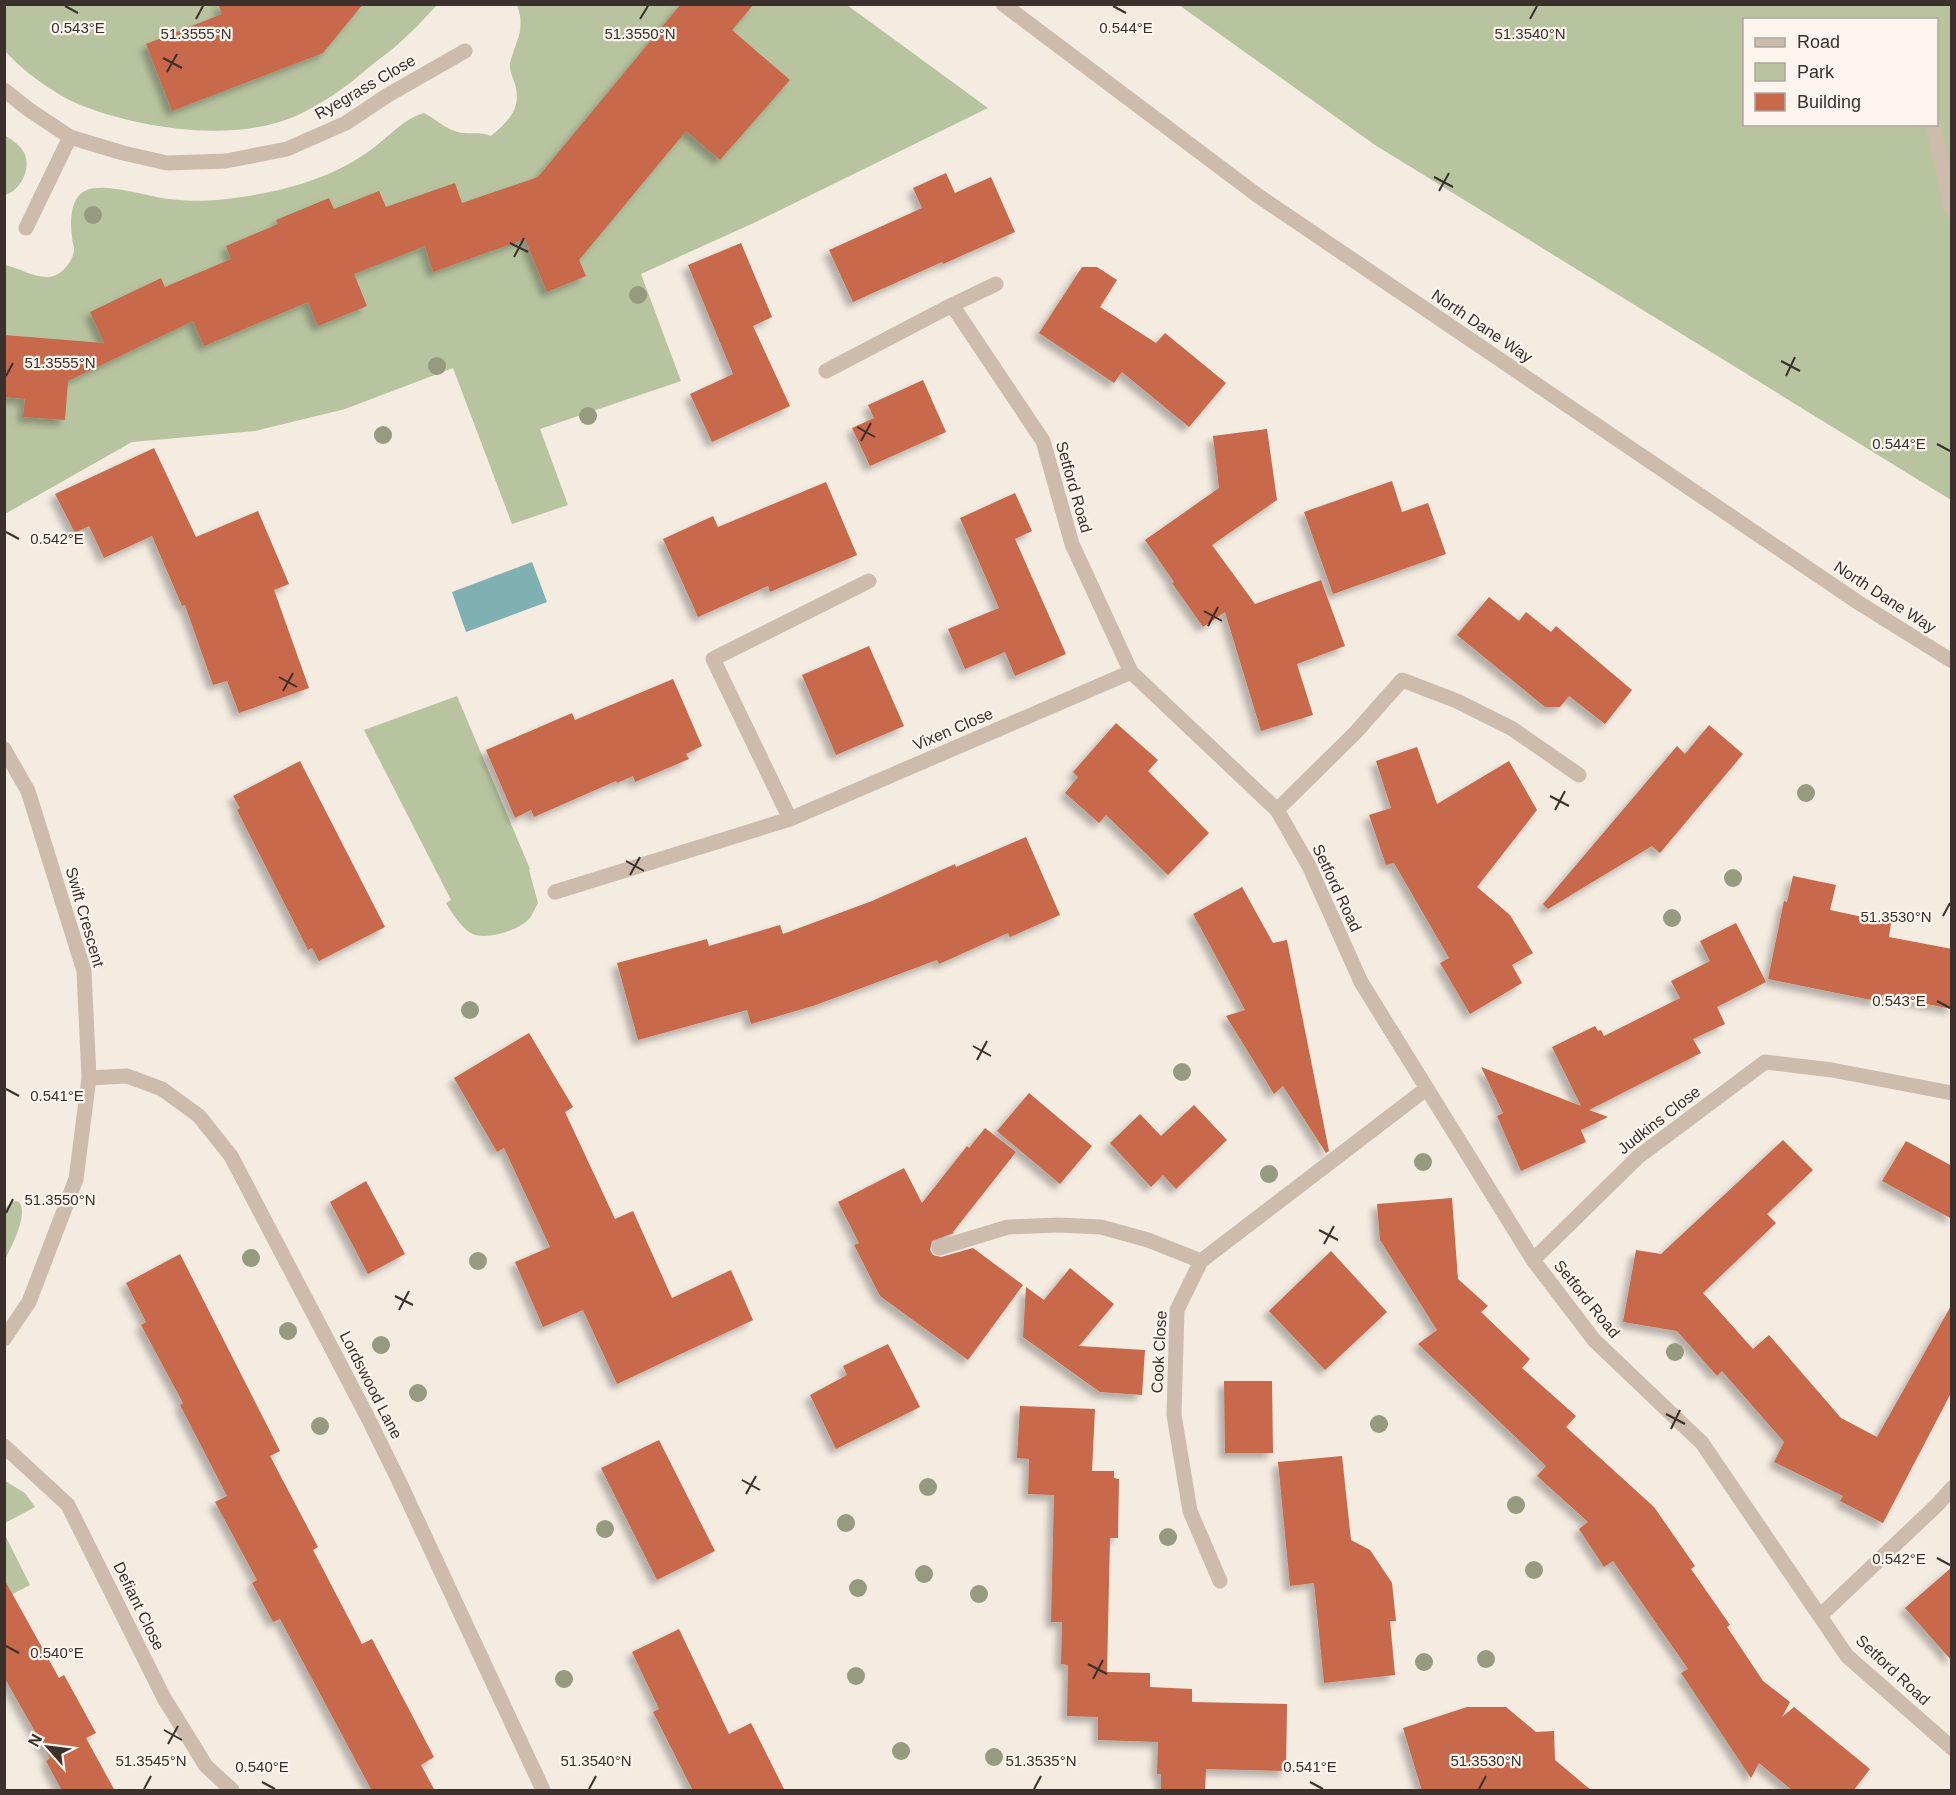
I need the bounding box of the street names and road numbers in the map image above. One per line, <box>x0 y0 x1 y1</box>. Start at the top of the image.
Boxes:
street label: Ryegrass Close <box>312 51 418 123</box>
street label: North Dane Way <box>1428 286 1536 366</box>
street label: Setford Road <box>1053 439 1095 535</box>
street label: North Dane Way <box>1831 558 1939 636</box>
street label: Vixen Close <box>911 705 996 753</box>
street label: Setford Road <box>1309 842 1365 934</box>
street label: Swift Crescent <box>63 865 108 969</box>
street label: Judkins Close <box>1615 1083 1704 1157</box>
street label: Setford Road <box>1551 1257 1623 1341</box>
street label: Cook Close <box>1148 1310 1170 1394</box>
street label: Lordswood Lane <box>337 1328 405 1442</box>
street label: Defiant Close <box>110 1559 168 1653</box>
street label: Setford Road <box>1853 1632 1933 1708</box>

